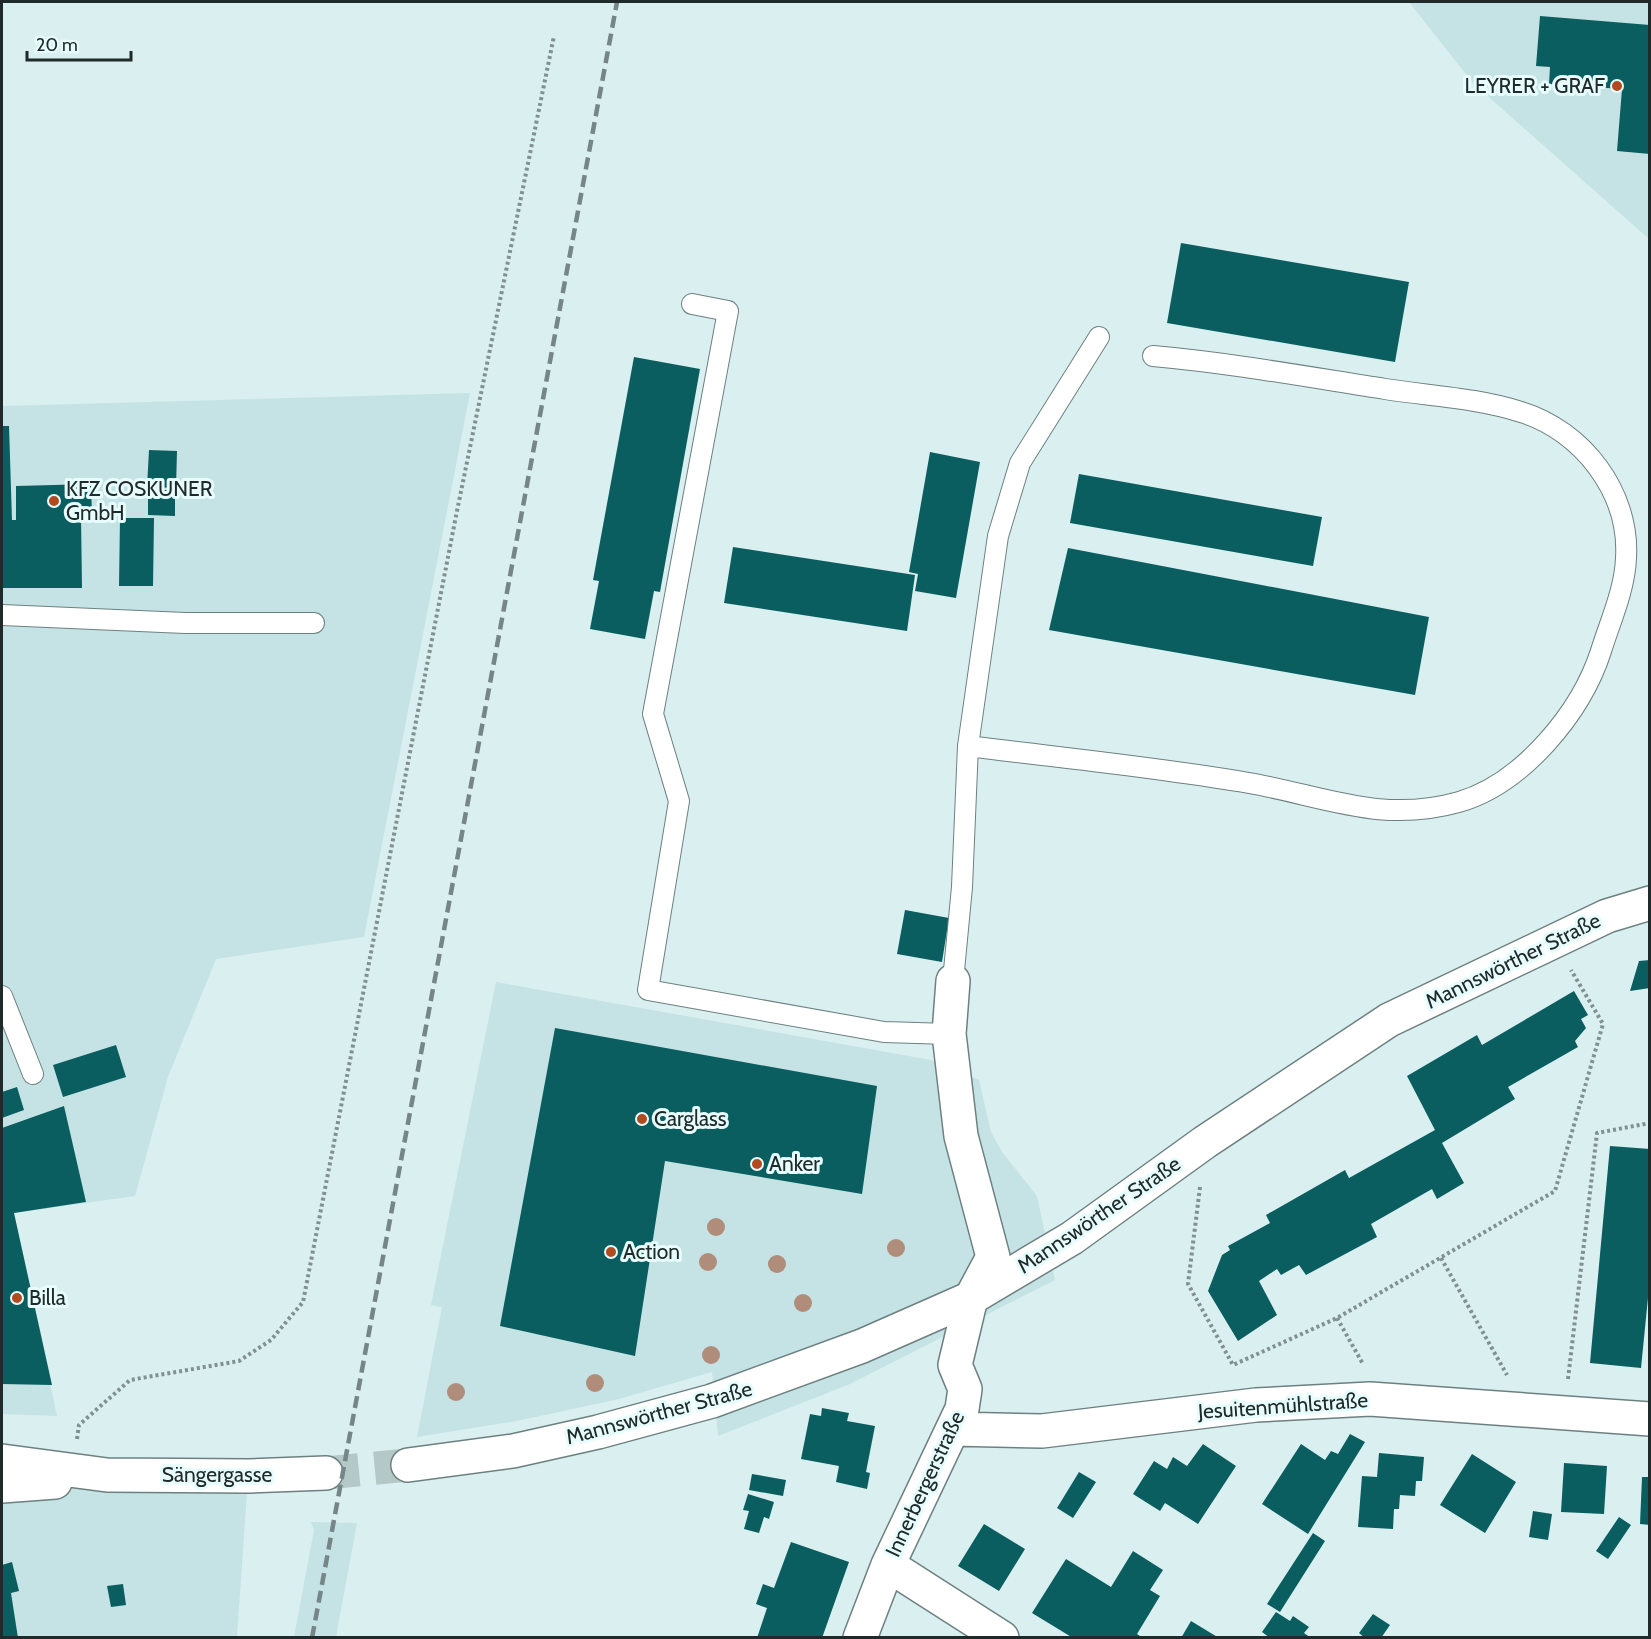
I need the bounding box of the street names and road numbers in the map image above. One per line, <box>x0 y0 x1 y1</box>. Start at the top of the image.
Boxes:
street label: Mannswörther Straße <box>1421 907 1605 1014</box>
street label: Mannswörther Straße <box>1012 1151 1185 1278</box>
street label: Mannswörther Straße <box>563 1376 755 1449</box>
street label: Jesuitenmühlstraße <box>1196 1387 1369 1424</box>
street label: Innerbergerstraße <box>880 1407 969 1561</box>
street label: Sängergasse <box>162 1462 272 1487</box>

